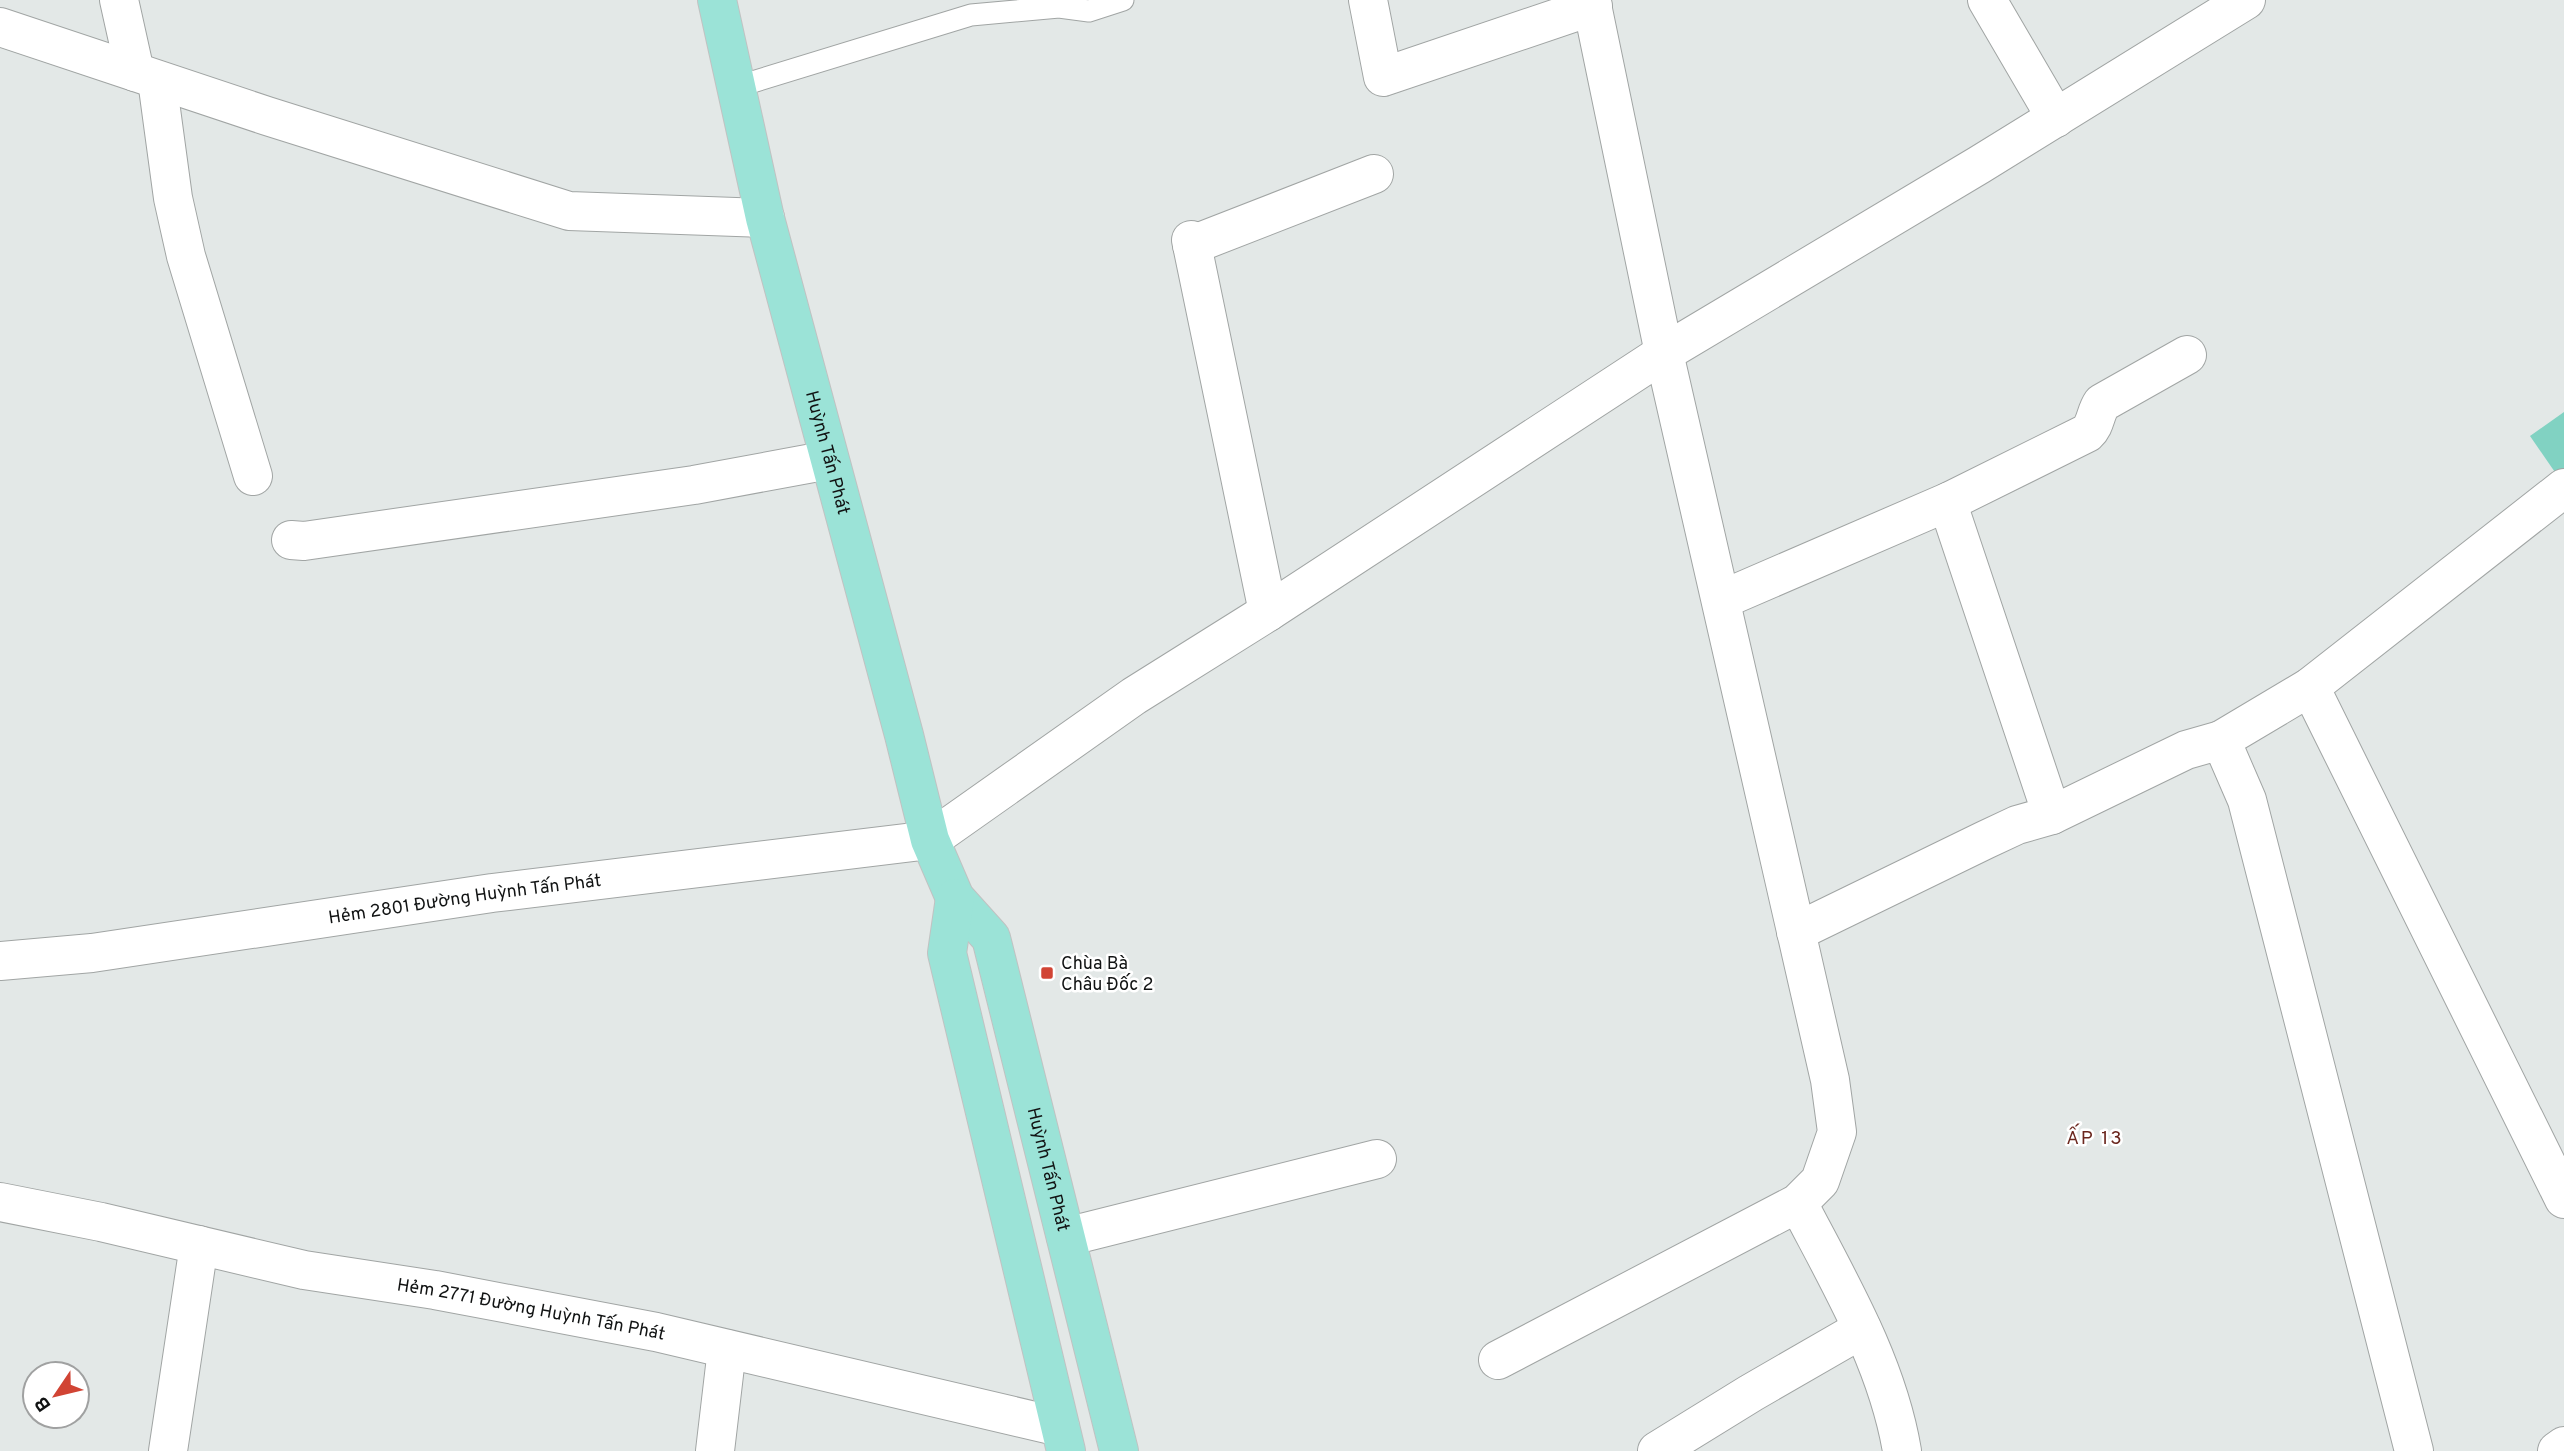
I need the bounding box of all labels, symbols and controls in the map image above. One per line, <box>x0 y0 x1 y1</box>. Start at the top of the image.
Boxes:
street label: Huỳnh Tấn Phát <box>799 388 854 517</box>
street label: Hẻm 2801 Đường Huỳnh Tấn Phát <box>327 870 603 930</box>
place label: Chùa Bà Châu Đốc 2 <box>1061 953 1154 997</box>
marker: Chùa Bà Châu Đốc 2 <box>1039 965 1055 981</box>
street label: Huỳnh Tấn Phát <box>1021 1105 1074 1234</box>
district label: ẤP 13 <box>2066 1123 2124 1151</box>
street label: Hẻm 2771 Đường Huỳnh Tấn Phát <box>395 1274 667 1347</box>
north arrow <box>21 1360 91 1430</box>
text: B <box>30 1391 57 1416</box>

